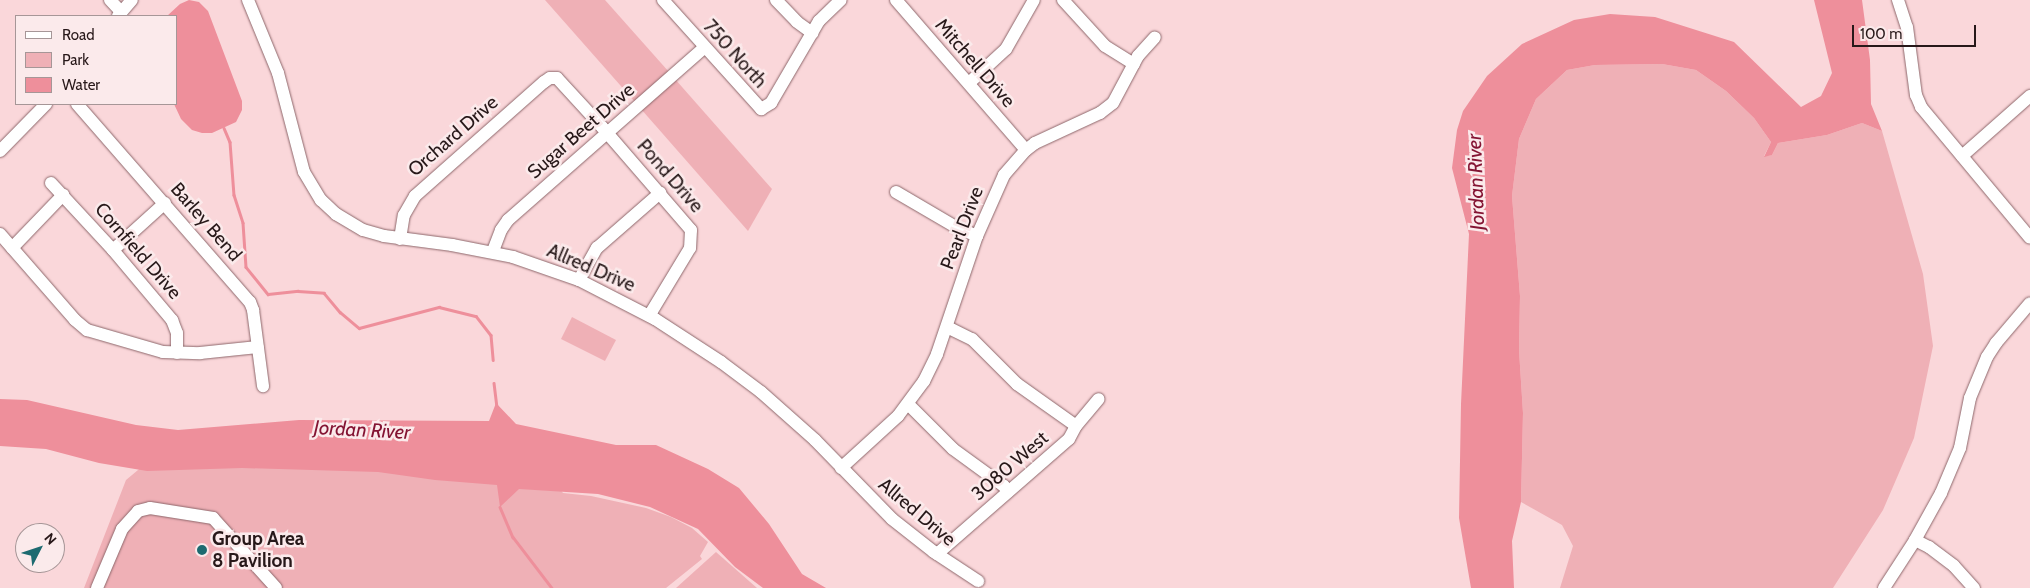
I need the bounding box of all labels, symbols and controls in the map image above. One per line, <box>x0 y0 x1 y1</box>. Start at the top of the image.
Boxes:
street label: Mitchell Drive <box>930 14 1020 112</box>
legend <box>15 15 178 105</box>
street label: 750 North <box>699 15 771 93</box>
scale bar <box>1855 15 1979 47</box>
text: 100 m <box>1860 25 1902 43</box>
text: Road <box>62 26 95 44</box>
text: Park <box>62 51 89 69</box>
text: Water <box>62 76 100 94</box>
street label: Sugar Beet Drive <box>523 78 639 184</box>
street label: Orchard Drive <box>403 91 503 181</box>
water label: Jordan River <box>1462 133 1490 231</box>
street label: Pond Drive <box>632 135 708 217</box>
street label: Barley Bend <box>166 178 246 266</box>
street label: Pearl Drive <box>936 183 988 273</box>
street label: Cornfield Drive <box>90 198 186 304</box>
street label: Allred Drive <box>544 239 638 297</box>
water label: Jordan River <box>313 415 411 445</box>
street label: 3080 West <box>967 427 1053 505</box>
street label: Allred Drive <box>874 473 960 551</box>
north arrow <box>15 523 65 573</box>
place label: Group Area 8 Pavilion <box>212 528 304 572</box>
text: N <box>41 529 61 548</box>
marker: Group Area 8 Pavilion <box>196 544 208 556</box>

